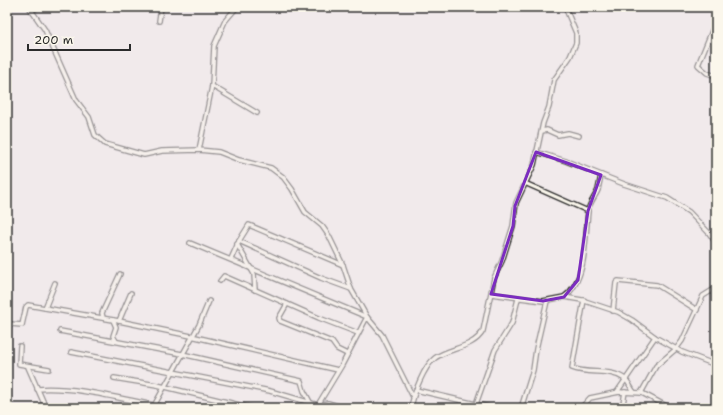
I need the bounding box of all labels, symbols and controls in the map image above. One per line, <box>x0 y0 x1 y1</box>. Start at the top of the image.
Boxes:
scale bar <box>28 26 130 52</box>
text: 200 m <box>34 32 73 48</box>

